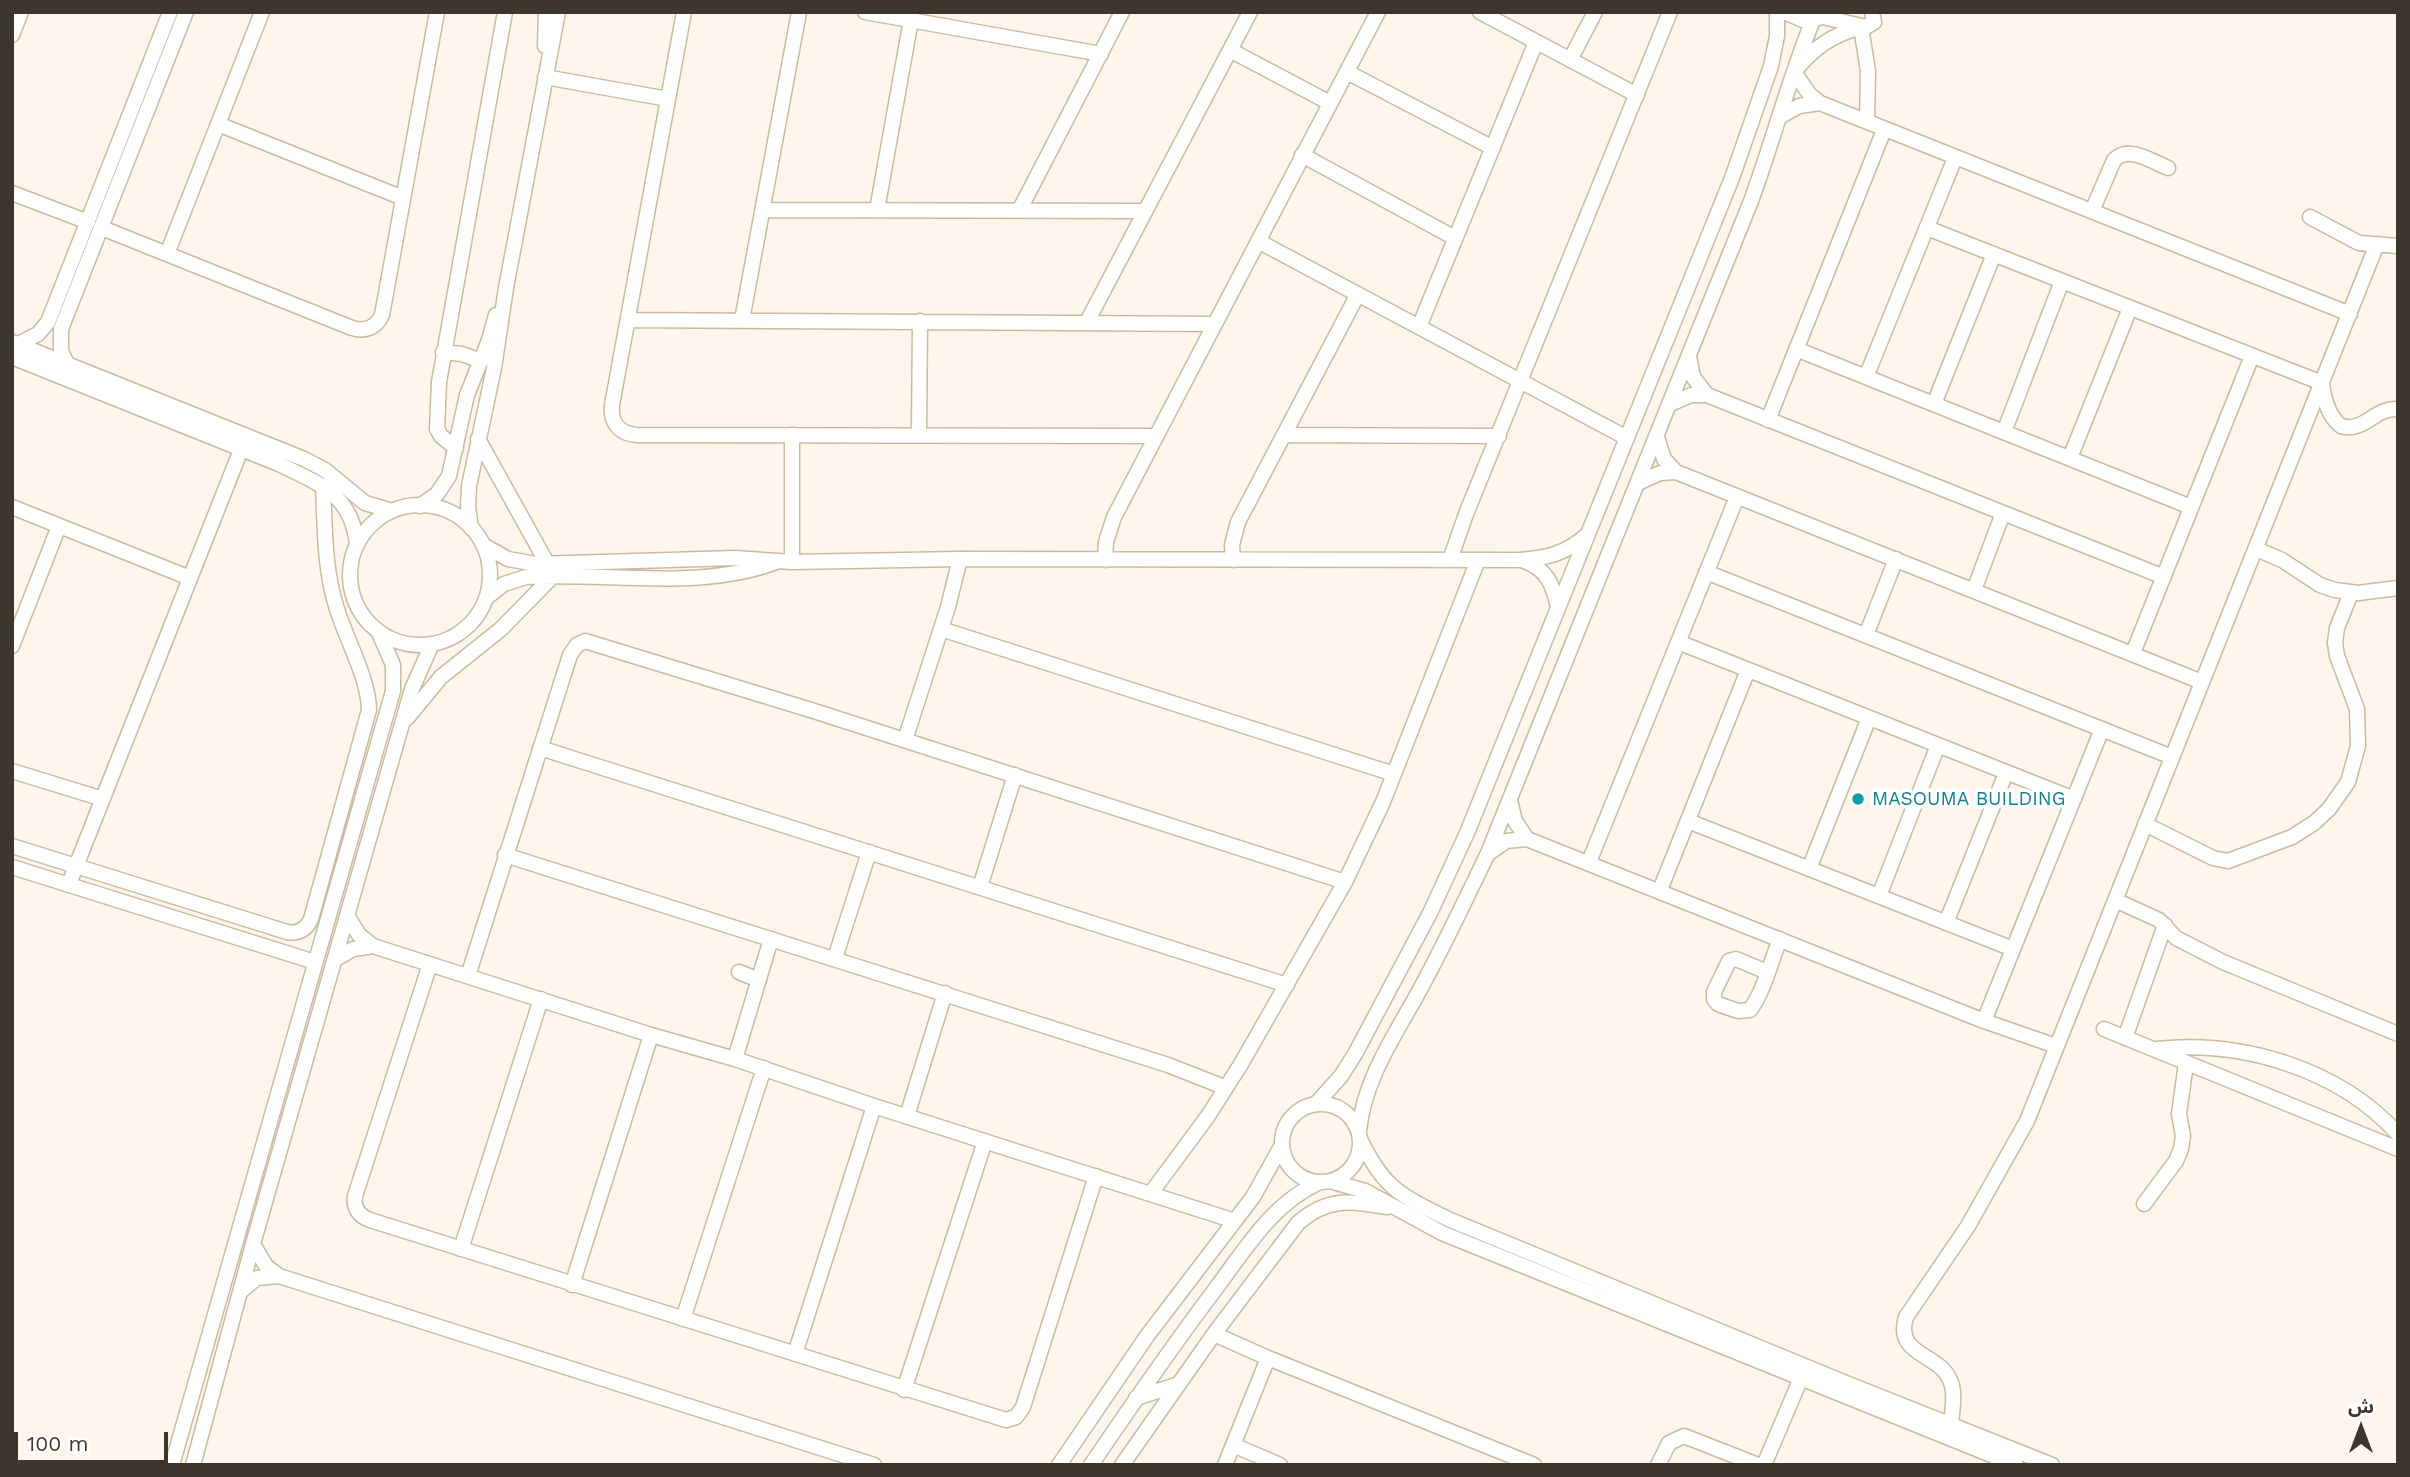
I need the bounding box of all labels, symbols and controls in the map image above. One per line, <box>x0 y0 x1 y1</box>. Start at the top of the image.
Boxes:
place label: MASOUMA BUILDING <box>1872 788 2066 810</box>
marker: MASOUMA BUILDING <box>1850 791 1866 807</box>
north arrow <box>2326 1393 2396 1463</box>
text: ش <box>2348 1395 2374 1418</box>
scale bar <box>18 1418 172 1462</box>
text: 100 m <box>27 1431 89 1456</box>

